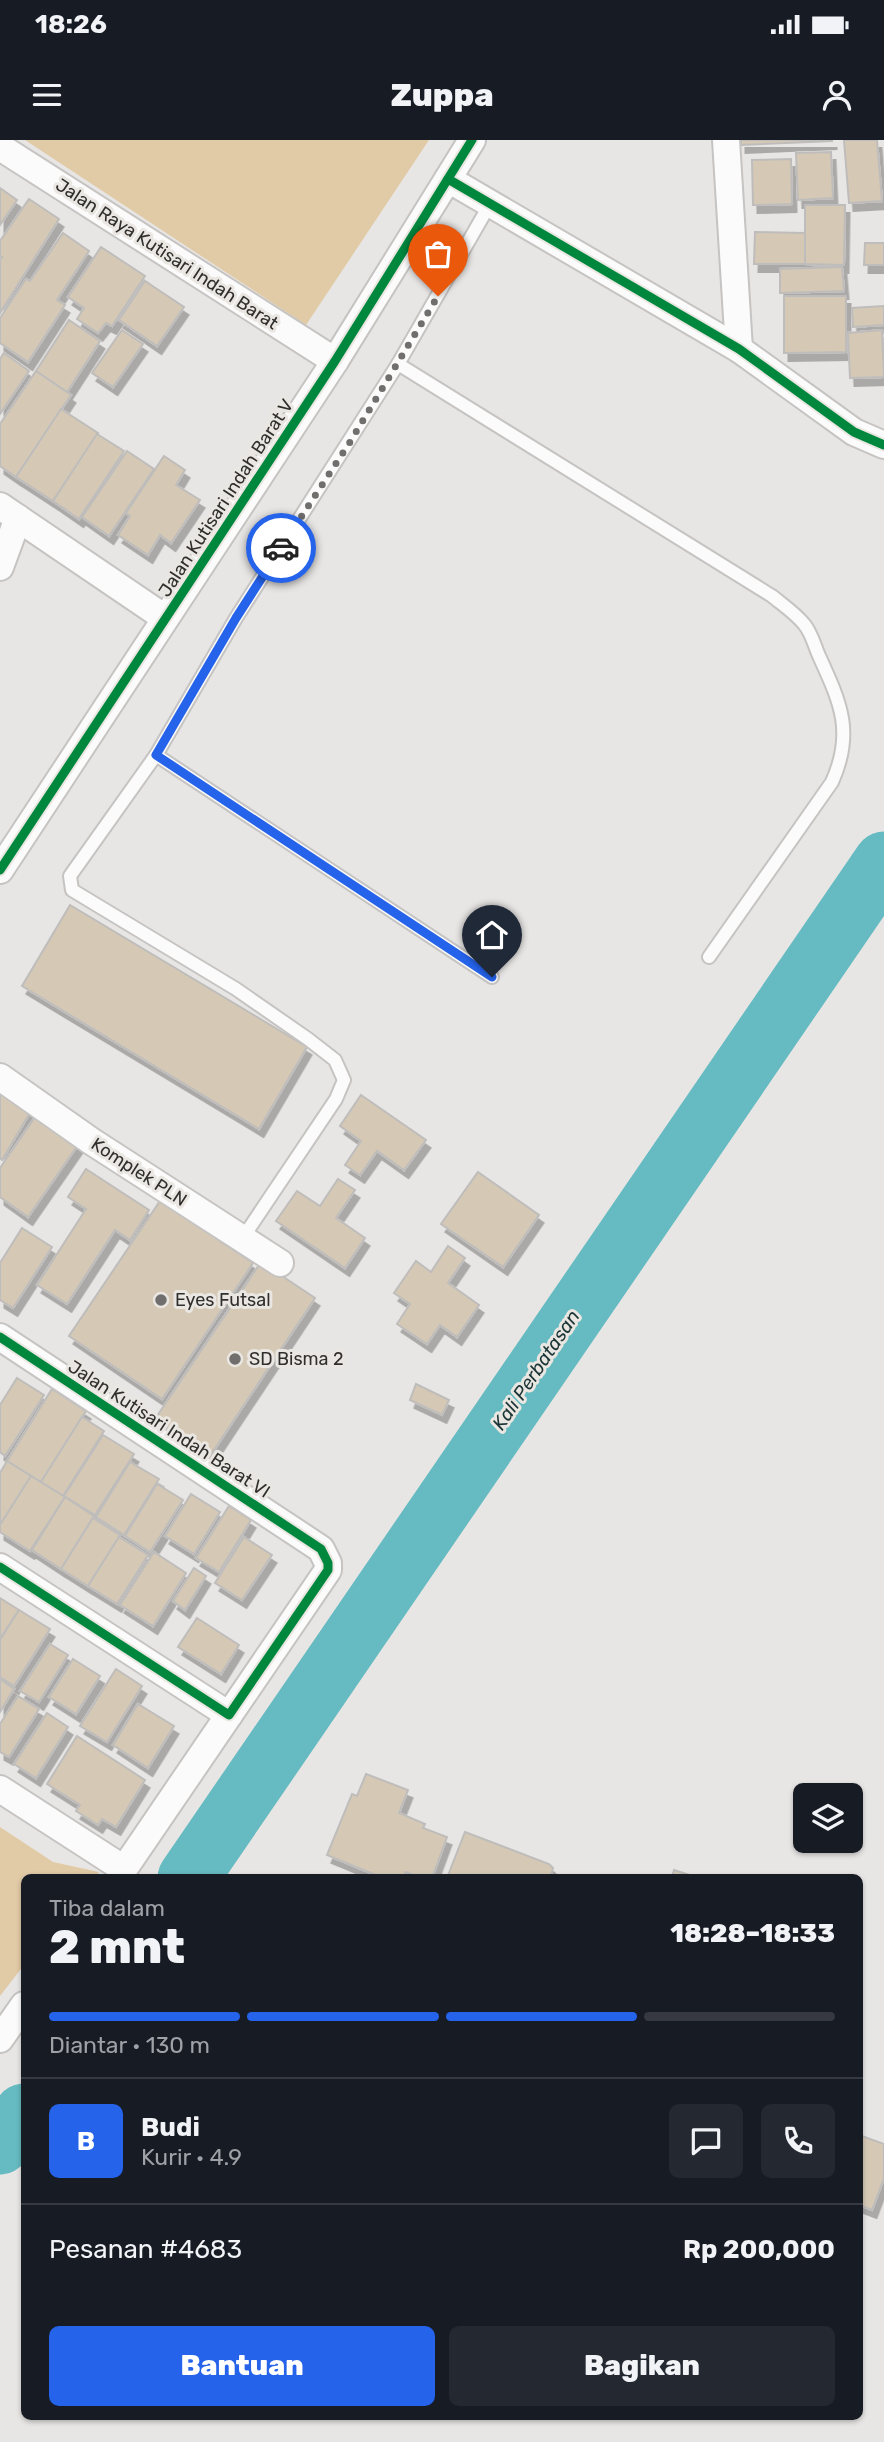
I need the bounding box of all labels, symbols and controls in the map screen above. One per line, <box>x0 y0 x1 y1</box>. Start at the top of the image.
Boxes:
text: 18:26 <box>35 9 107 40</box>
icon: menu <box>28 76 66 114</box>
text: Zuppa <box>390 76 494 114</box>
icon: person <box>818 76 856 114</box>
street label: Jalan Raya Kutisari Indah Barat <box>52 174 282 334</box>
pin <box>408 224 468 296</box>
icon: bag <box>419 235 457 273</box>
street label: Jalan Kutisari Indah Barat V <box>154 395 298 601</box>
courier <box>246 513 316 583</box>
icon: car <box>262 529 300 567</box>
pin <box>462 905 522 977</box>
icon: home <box>473 916 511 954</box>
street label: Komplek PLN <box>87 1133 191 1211</box>
place label: Eyes Futsal <box>175 1289 271 1311</box>
marker: Eyes Futsal <box>153 1292 169 1308</box>
water label: Kali Perbatasan <box>487 1306 585 1434</box>
place label: SD Bisma 2 <box>249 1348 343 1370</box>
marker: SD Bisma 2 <box>227 1351 243 1367</box>
street label: Jalan Kutisari Indah Barat VI <box>64 1355 274 1503</box>
map controls <box>793 1783 863 1853</box>
button: layers <box>793 1783 863 1853</box>
text: Tiba dalam <box>49 1894 165 1922</box>
text: 18:28–18:33 <box>670 1918 835 1949</box>
text: 2 mnt <box>49 1920 185 1975</box>
text: Diantar · 130 m <box>49 2031 210 2059</box>
button: chat <box>669 2104 743 2178</box>
button: phone <box>761 2104 835 2178</box>
text: Budi <box>141 2112 200 2143</box>
text: B <box>77 2126 95 2157</box>
text: Kurir · 4.9 <box>141 2143 242 2171</box>
text: Pesanan #4683 <box>49 2234 242 2265</box>
text: Rp 200,000 <box>683 2234 835 2265</box>
button: Bantuan <box>49 2326 435 2406</box>
button: Bagikan <box>449 2326 835 2406</box>

